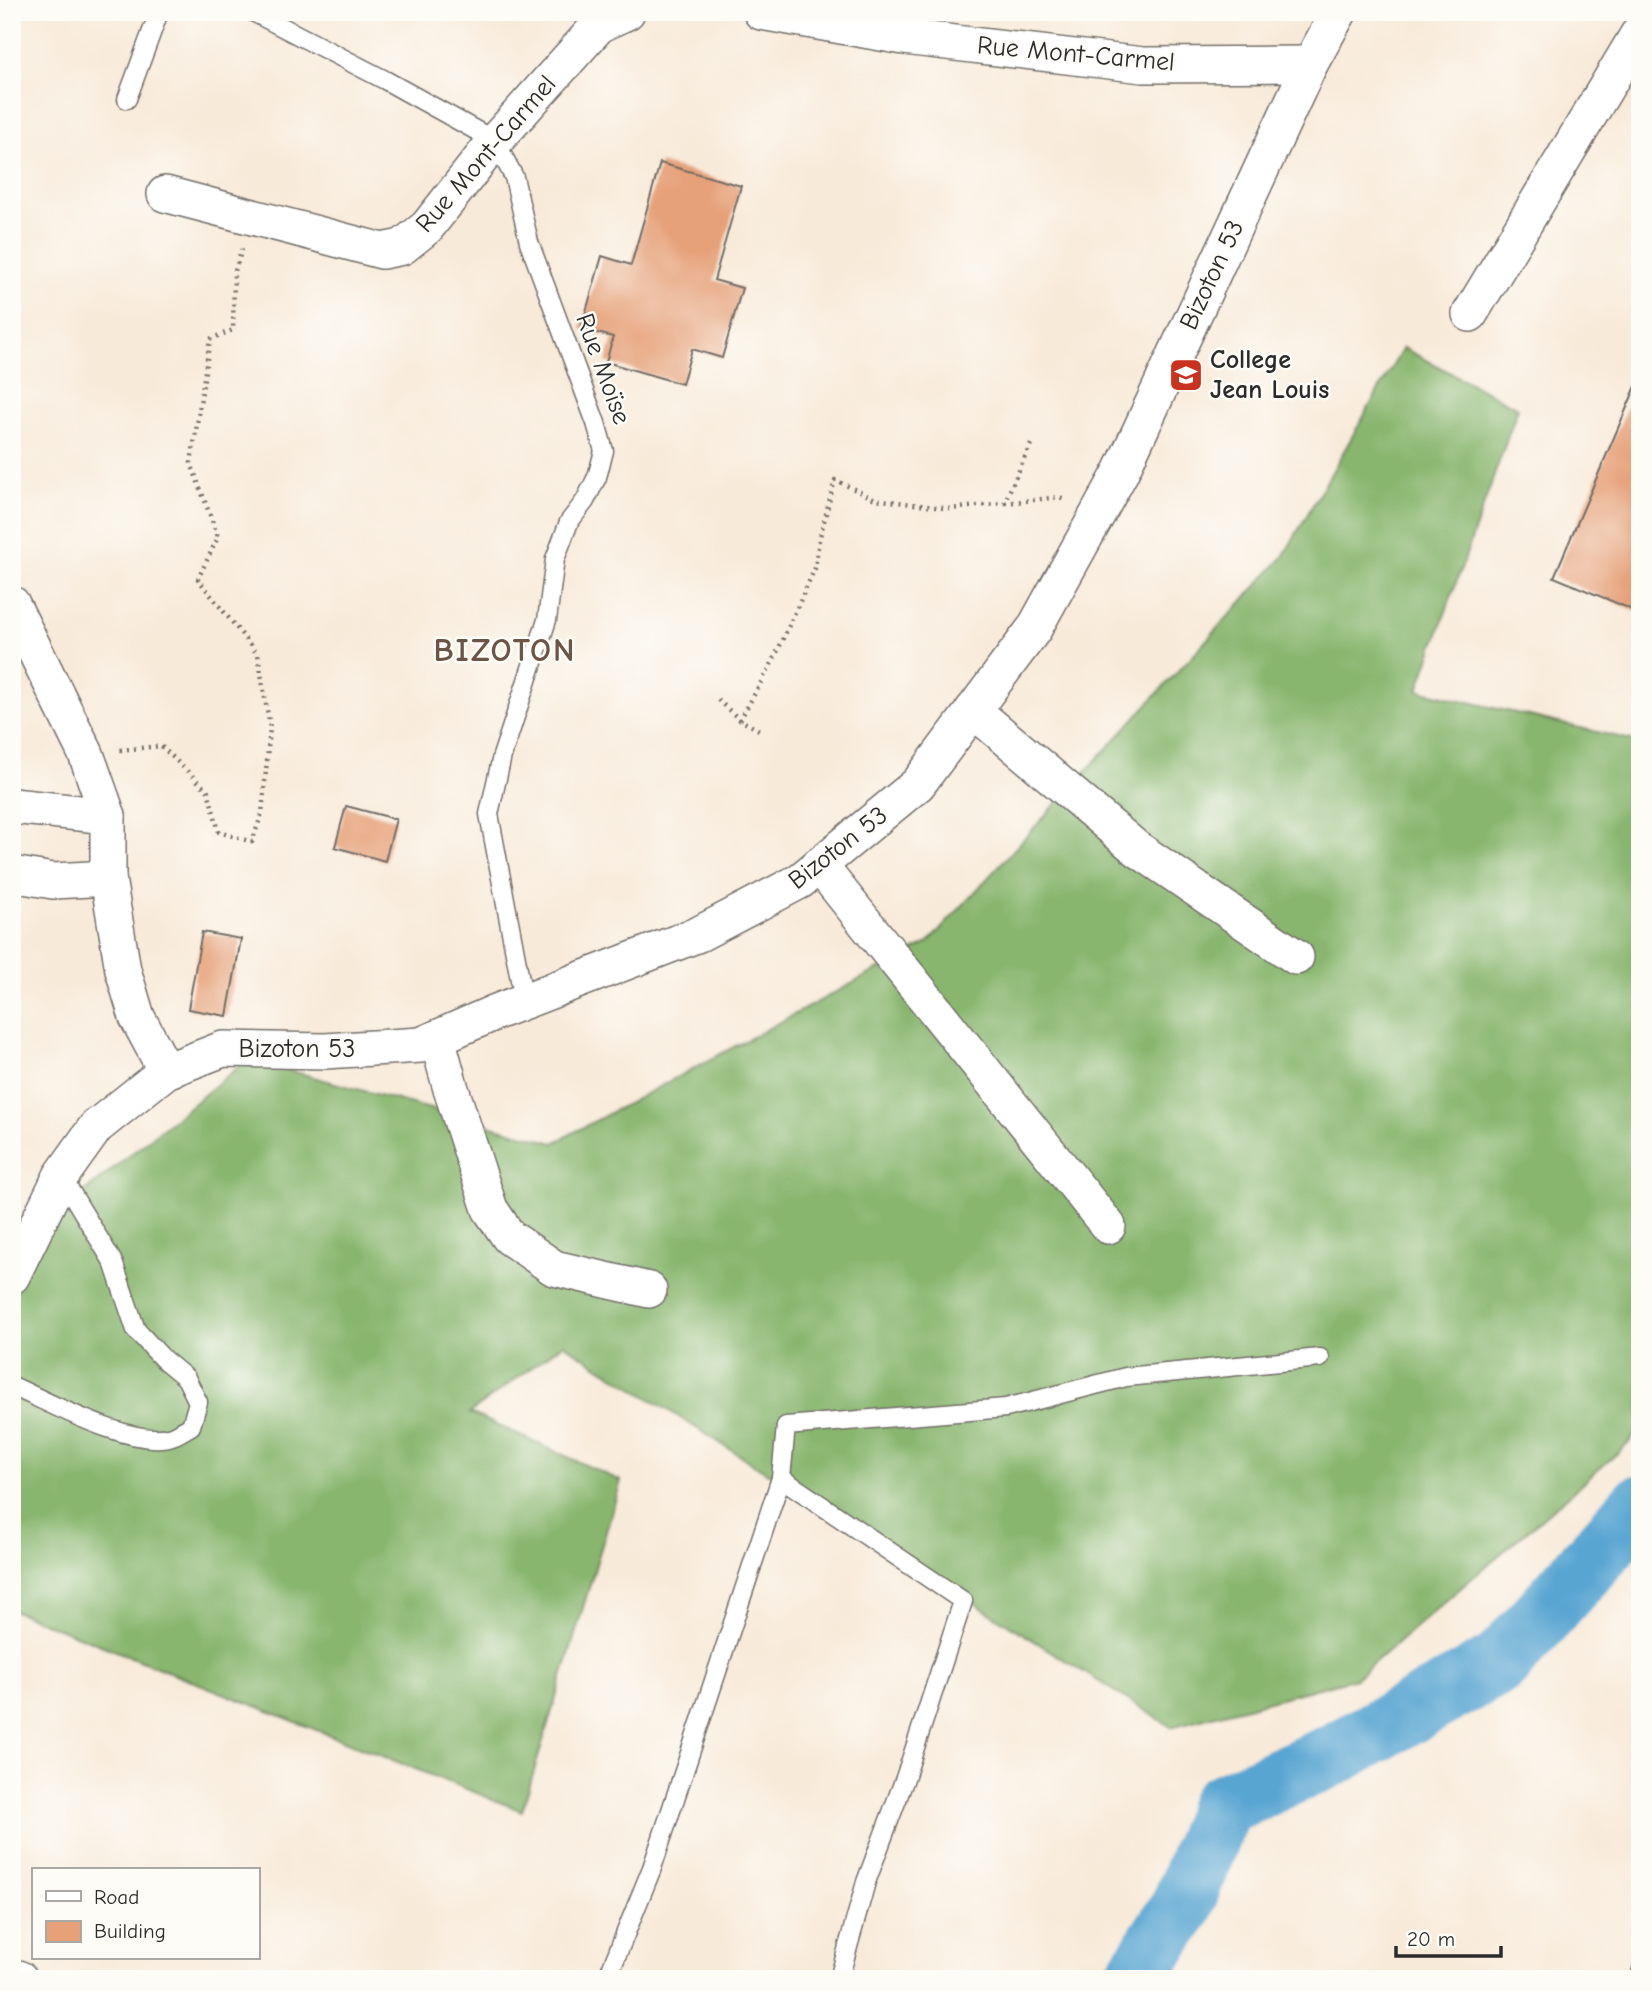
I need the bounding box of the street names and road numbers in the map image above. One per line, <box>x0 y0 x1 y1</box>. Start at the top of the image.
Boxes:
street label: Rue Mont-Carmel <box>976 30 1176 78</box>
street label: Rue Mont-Carmel <box>410 69 562 239</box>
street label: Bizoton 53 <box>1174 216 1250 334</box>
street label: Rue Moïse <box>569 309 637 429</box>
street label: Bizoton 53 <box>783 800 893 896</box>
street label: Bizoton 53 <box>239 1034 355 1064</box>

